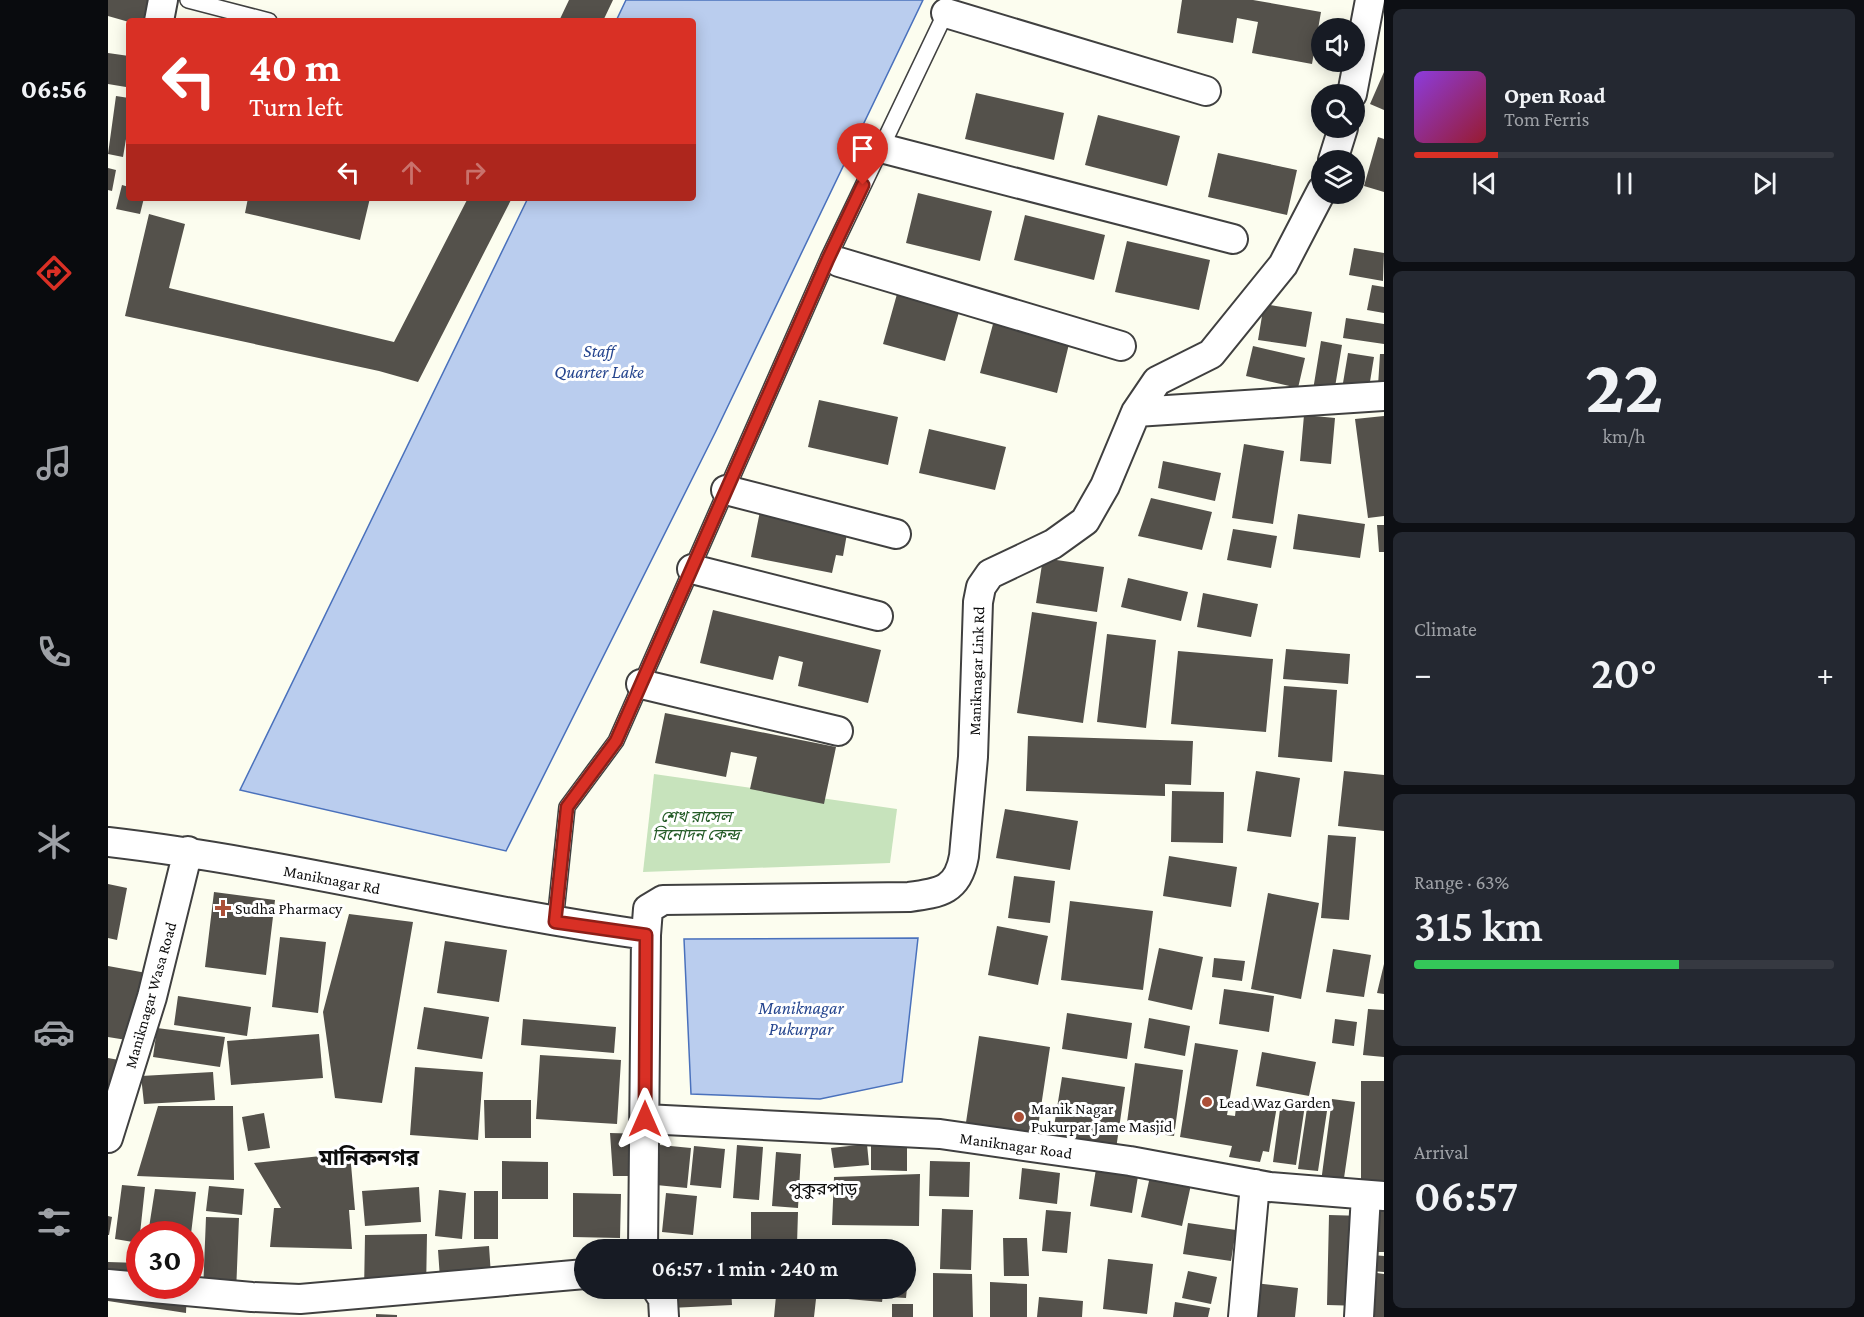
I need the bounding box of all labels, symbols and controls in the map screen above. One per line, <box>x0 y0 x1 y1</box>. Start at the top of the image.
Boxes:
map controls <box>1311 18 1365 204</box>
button: sound <box>1311 18 1365 72</box>
icon: left <box>150 42 228 120</box>
text: 40 m <box>249 43 341 90</box>
text: 06:56 <box>21 74 87 104</box>
text: Open Road <box>1504 83 1606 108</box>
button: search <box>1311 84 1365 138</box>
text: Turn left <box>249 92 343 122</box>
text: Tom Ferris <box>1504 108 1589 130</box>
pin <box>837 123 888 185</box>
icon: arrive <box>846 132 879 165</box>
button: layers <box>1311 150 1365 204</box>
icon: left <box>332 156 365 189</box>
icon: ahead <box>395 156 428 189</box>
icon: right <box>458 156 491 189</box>
icon: previous <box>1468 167 1501 200</box>
icon: pause <box>1608 167 1641 200</box>
icon: next <box>1748 167 1781 200</box>
icon: directions <box>33 252 75 294</box>
water label: Staff Quarter Lake <box>554 341 644 382</box>
text: 22 <box>1585 342 1663 429</box>
text: km/h <box>1602 425 1646 447</box>
icon: music <box>33 442 75 484</box>
street label: Maniknagar Link Rd <box>966 606 988 736</box>
text: Climate <box>1414 618 1477 640</box>
icon: phone <box>33 631 75 673</box>
text: 20° <box>1591 648 1657 698</box>
text: − <box>1414 655 1431 692</box>
text: + <box>1817 655 1834 692</box>
park label: শেখ রাসেল বিনোদন কেন্দ্র <box>652 808 743 843</box>
icon: climate <box>33 821 75 863</box>
street label: Maniknagar Rd <box>282 862 382 898</box>
text: Range · 63% <box>1414 871 1509 893</box>
place label: Sudha Pharmacy <box>235 900 343 918</box>
marker: Sudha Pharmacy <box>216 901 230 915</box>
text: 315 km <box>1414 901 1543 951</box>
street label: Maniknagar Wasa Road <box>121 919 181 1071</box>
water label: Maniknagar Pukurpar <box>757 998 844 1039</box>
icon: car <box>33 1011 75 1053</box>
position arrow <box>613 1087 677 1151</box>
place label: Lead Waz Garden <box>1219 1094 1331 1111</box>
marker: Lead Waz Garden <box>1200 1095 1214 1109</box>
place label: Manik Nagar Pukurpar Jame Masjid <box>1031 1100 1173 1136</box>
marker: Manik Nagar Pukurpar Jame Masjid <box>1012 1110 1026 1124</box>
street label: Maniknagar Road <box>959 1129 1074 1163</box>
text: Arrival <box>1414 1141 1468 1163</box>
district label: মানিকনগর <box>318 1145 420 1170</box>
text: 06:57 <box>1414 1171 1518 1221</box>
district label: পুকুরপাড় <box>789 1179 857 1200</box>
icon: filters <box>33 1201 75 1243</box>
speed limit sign: 30 <box>126 1221 204 1299</box>
text: 06:57 · 1 min · 240 m <box>652 1256 838 1281</box>

